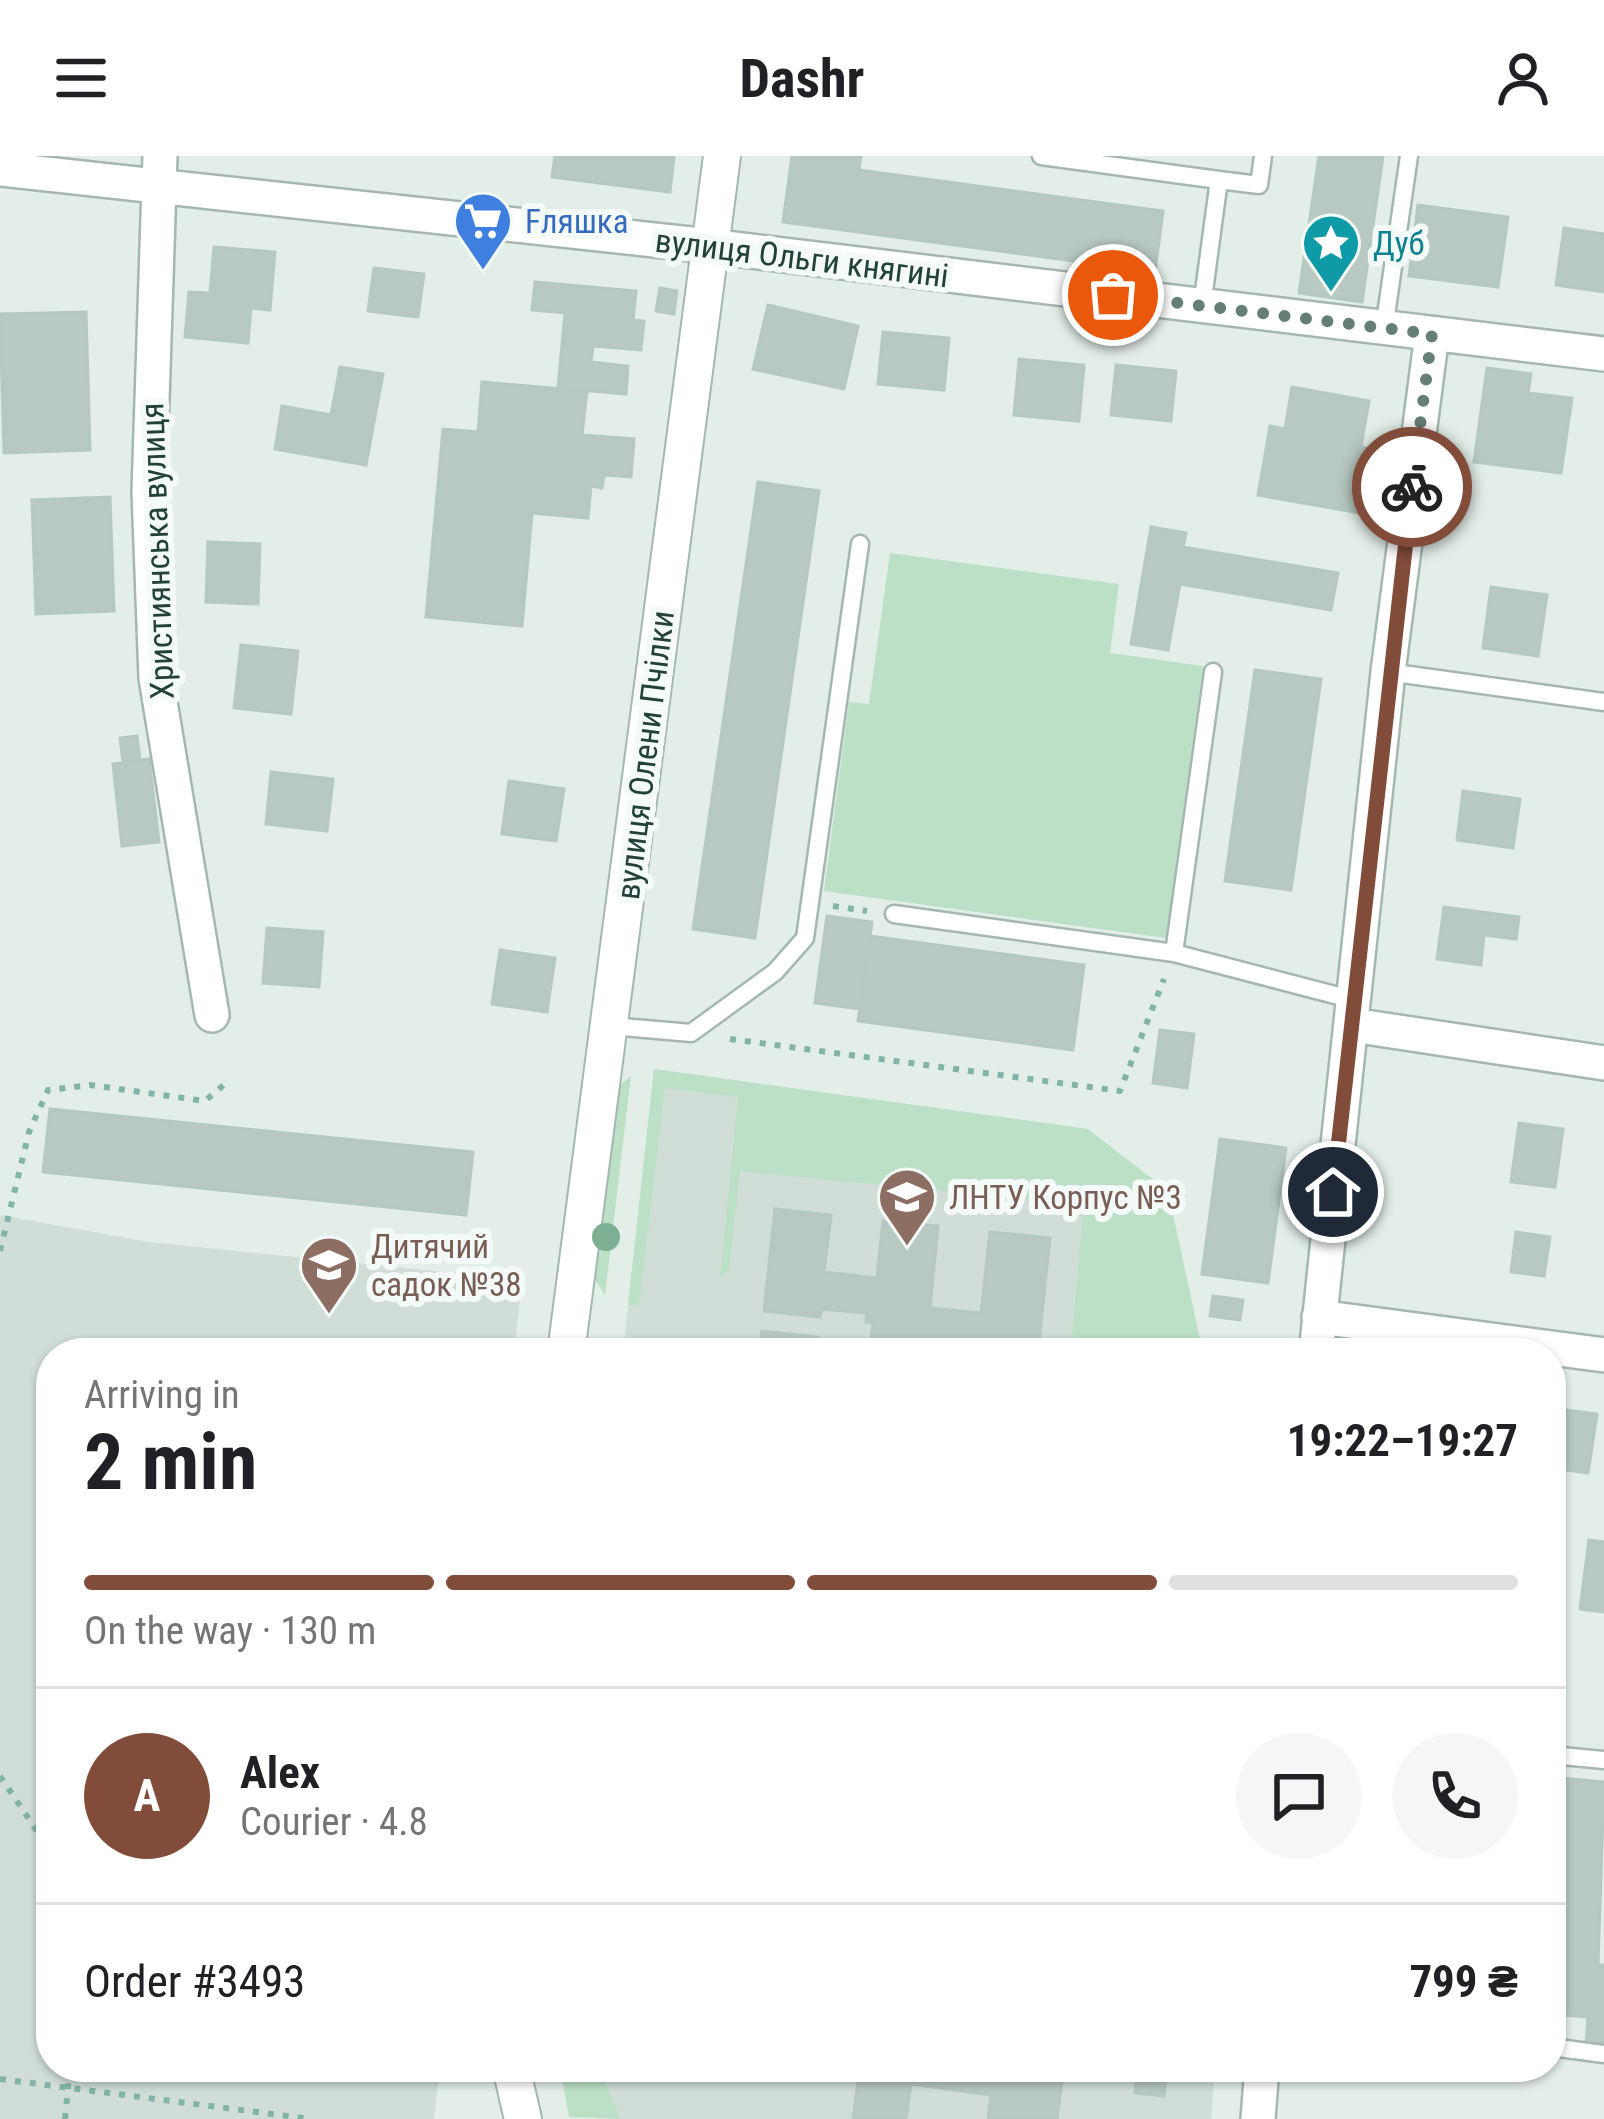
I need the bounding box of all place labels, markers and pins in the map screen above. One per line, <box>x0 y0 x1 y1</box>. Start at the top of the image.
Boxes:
supermarket icon: Fляшка <box>452 190 514 272</box>
place label: Fляшка <box>525 202 629 241</box>
place icon: Дуб <box>1300 212 1362 294</box>
place label: Дуб <box>1373 224 1425 263</box>
pin <box>1062 244 1164 346</box>
pin <box>1282 1141 1384 1243</box>
school or university icon: ЛНТУ Корпус №3 <box>876 1166 938 1248</box>
place label: ЛНТУ Корпус №3 <box>949 1178 1182 1217</box>
place label: Дитячий садок №38 <box>371 1227 522 1304</box>
school or university icon: Дитячий садок №38 <box>298 1234 360 1316</box>

